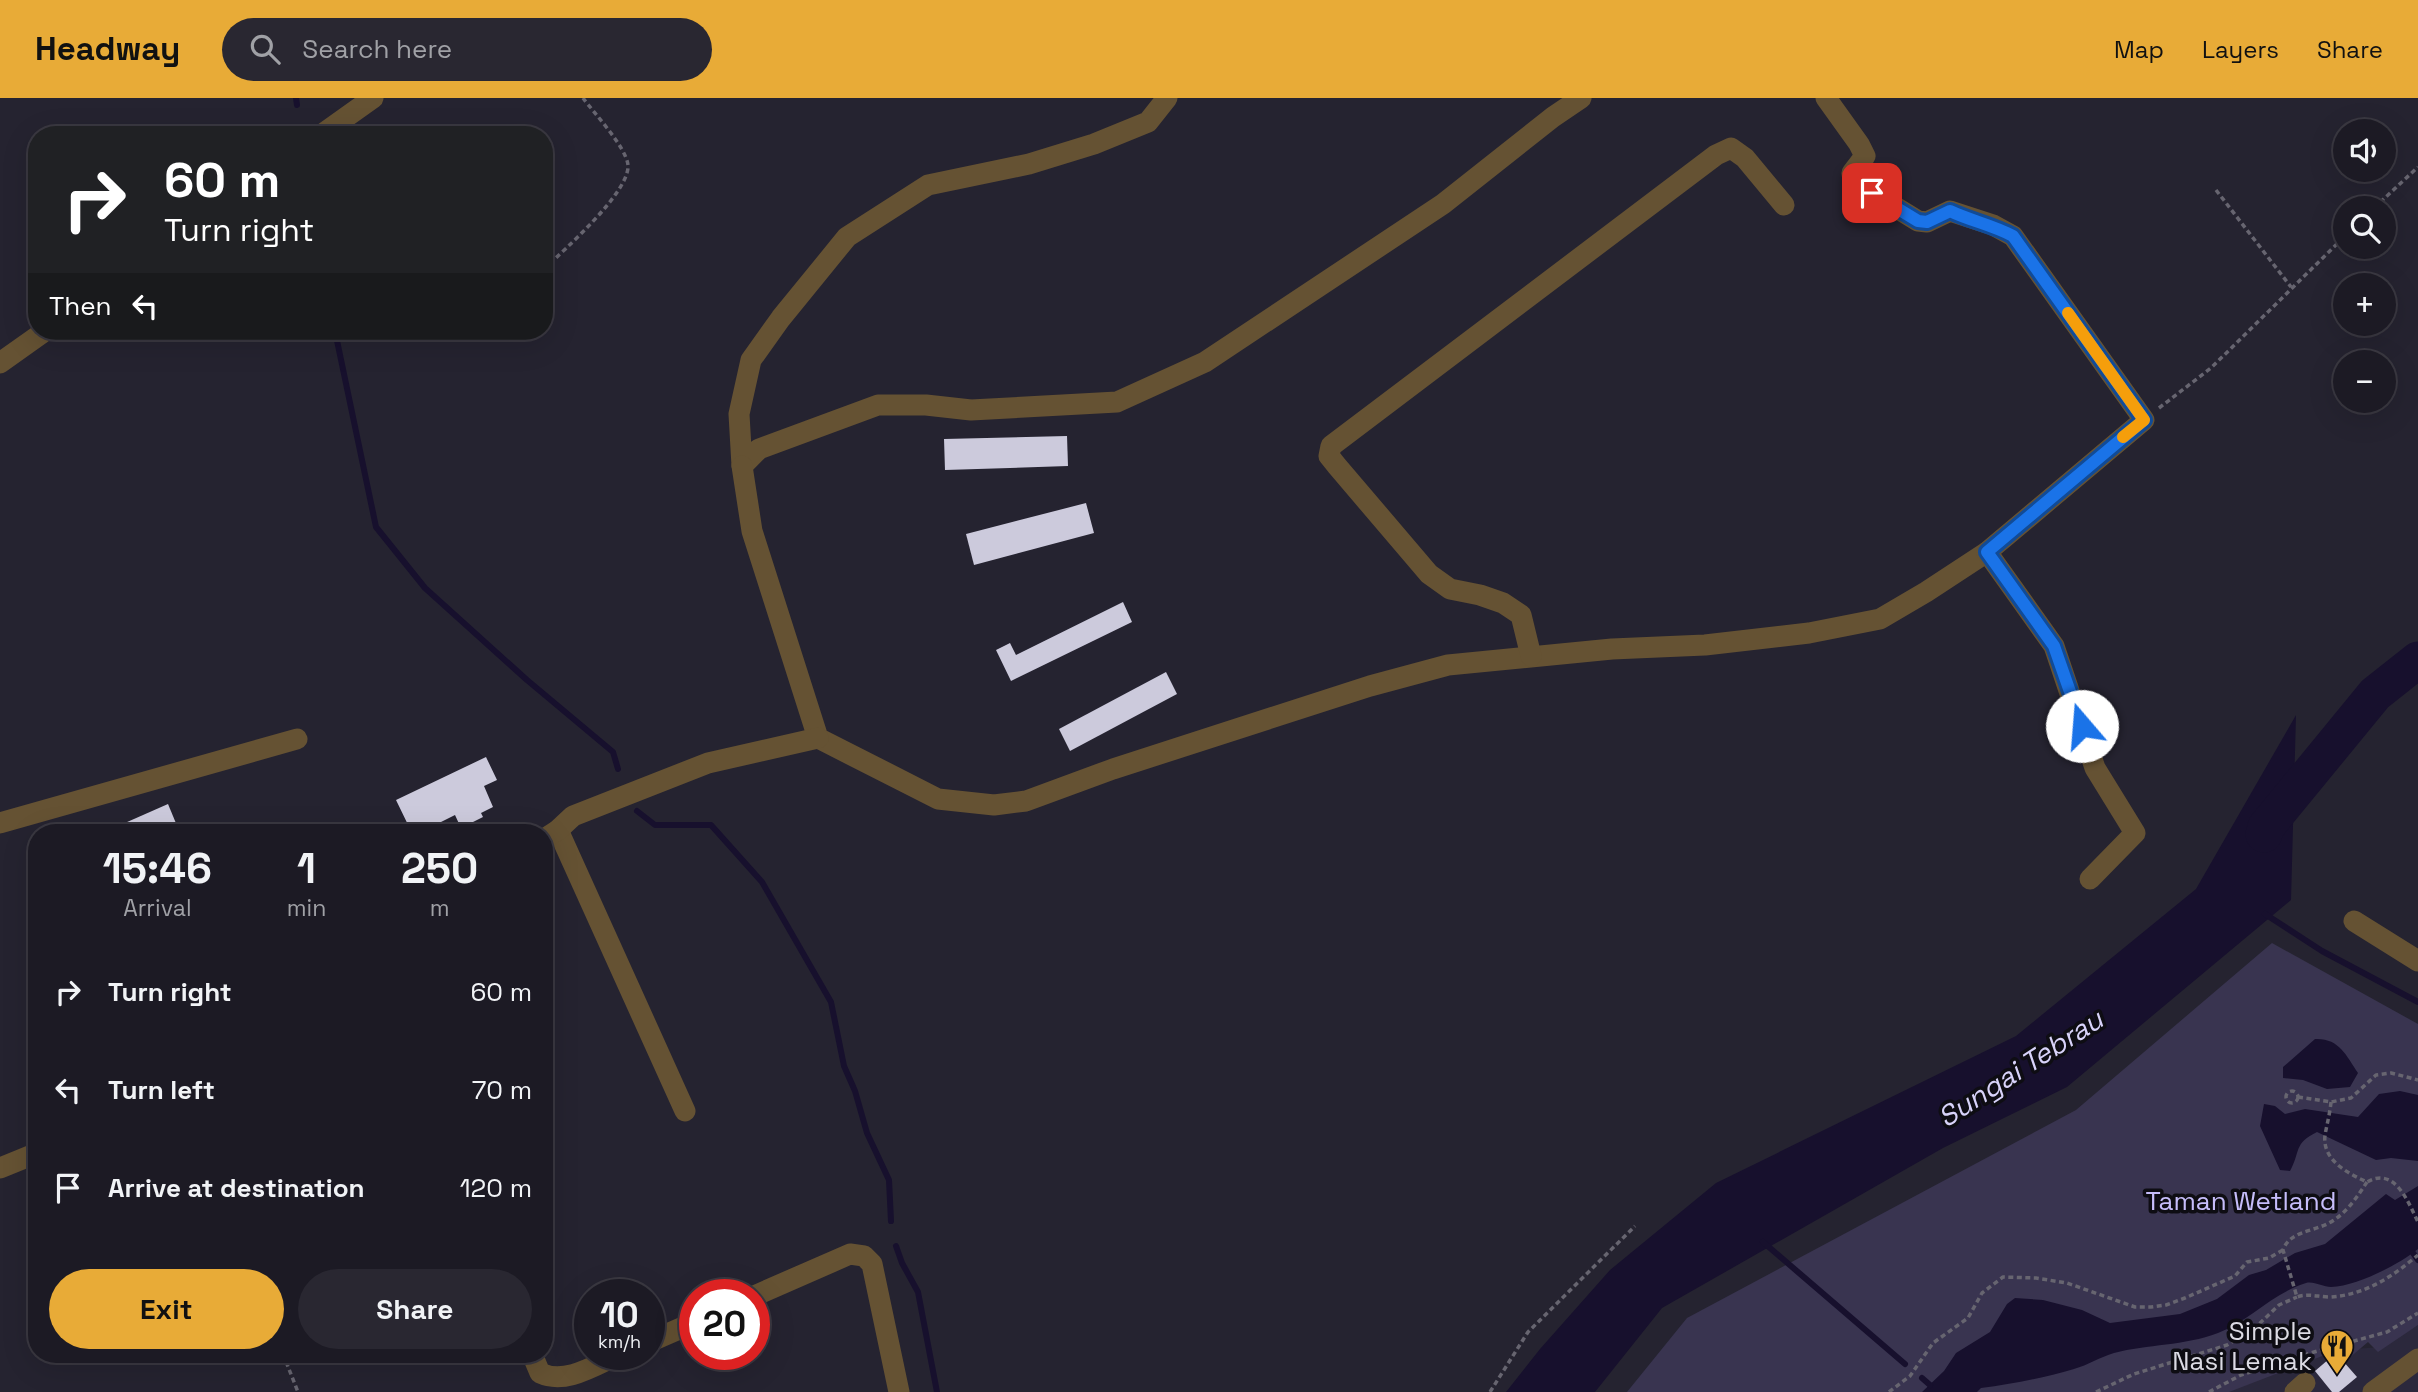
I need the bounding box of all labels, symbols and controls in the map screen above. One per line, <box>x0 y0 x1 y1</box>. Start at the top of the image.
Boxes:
search box <box>222 18 712 81</box>
text: Headway <box>35 28 180 70</box>
icon: search <box>246 30 284 68</box>
text: Search here <box>302 32 452 66</box>
text: Map <box>2114 34 2164 65</box>
text: Layers <box>2202 34 2279 65</box>
text: Share <box>2317 34 2383 65</box>
map controls <box>2333 119 2396 413</box>
button: sound <box>2333 119 2396 182</box>
text: 60 m <box>164 149 280 211</box>
icon: right <box>49 154 140 245</box>
pin <box>1842 163 1902 223</box>
icon: arrive <box>1853 174 1891 212</box>
button: search <box>2333 196 2396 259</box>
text: Turn right <box>164 210 314 250</box>
button: + <box>2333 273 2396 336</box>
icon: left <box>126 287 164 325</box>
text: Then <box>49 289 112 323</box>
button: − <box>2333 350 2396 413</box>
position arrow <box>2045 689 2119 763</box>
text: 15:46 <box>103 842 212 895</box>
text: 1 <box>297 842 316 895</box>
text: 250 <box>401 842 478 895</box>
text: Arrival <box>123 893 192 923</box>
text: min <box>287 893 326 923</box>
text: m <box>430 893 449 923</box>
icon: right <box>49 973 87 1011</box>
text: Turn right <box>108 975 232 1009</box>
text: 60 m <box>470 975 532 1009</box>
water label: Sungai Tebrau <box>1930 1000 2111 1135</box>
icon: left <box>49 1071 87 1109</box>
text: Turn left <box>108 1073 215 1107</box>
text: 70 m <box>472 1073 532 1107</box>
icon: arrive <box>49 1169 87 1207</box>
text: Arrive at destination <box>108 1171 365 1205</box>
text: 120 m <box>460 1171 532 1205</box>
park label: Taman Wetland <box>2146 1184 2336 1218</box>
button: Exit <box>49 1269 284 1349</box>
button: Share <box>298 1269 532 1349</box>
speed limit sign: 20 <box>679 1279 770 1370</box>
text: 10 <box>600 1293 639 1337</box>
place label: Simple Nasi Lemak <box>2172 1314 2312 1378</box>
restaurant icon: Simple Nasi Lemak <box>2318 1327 2356 1376</box>
text: km/h <box>598 1330 641 1353</box>

